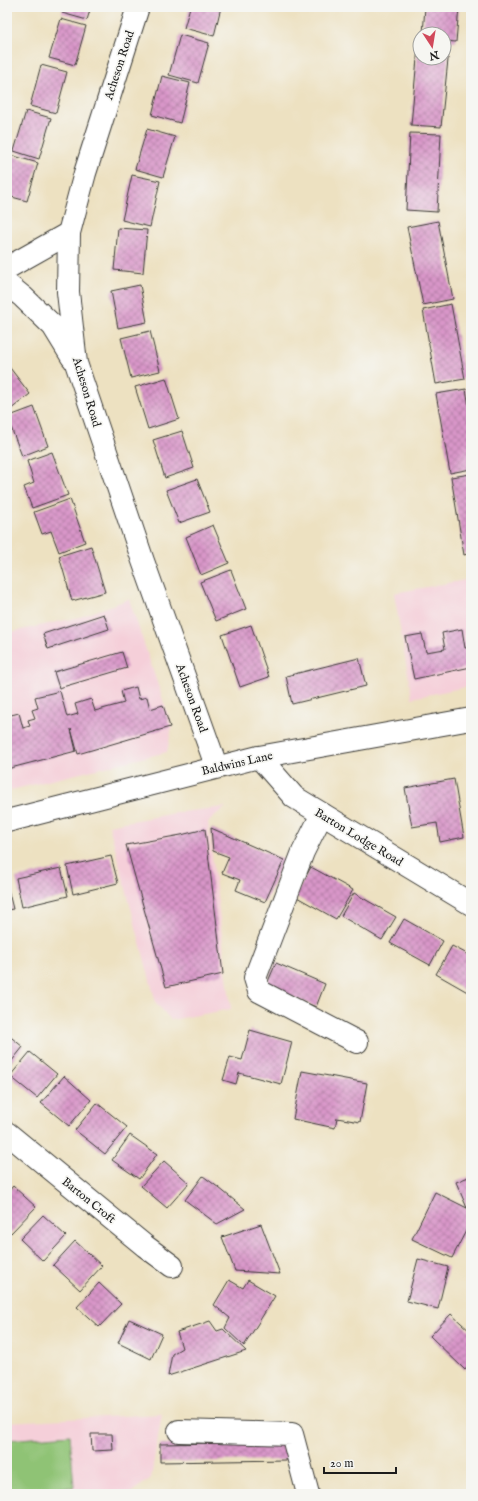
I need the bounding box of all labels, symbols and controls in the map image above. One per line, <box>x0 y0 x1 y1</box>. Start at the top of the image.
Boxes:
north arrow <box>412 26 452 66</box>
street label: Acheson Road <box>101 28 138 103</box>
text: N <box>427 47 441 63</box>
street label: Acheson Road <box>69 355 104 429</box>
street label: Acheson Road <box>172 661 211 735</box>
street label: Baldwins Lane <box>200 748 275 779</box>
street label: Barton Lodge Road <box>312 805 406 870</box>
street label: Barton Croft <box>59 1174 119 1227</box>
scale bar <box>324 1449 396 1475</box>
text: 20 m <box>330 1456 353 1471</box>

